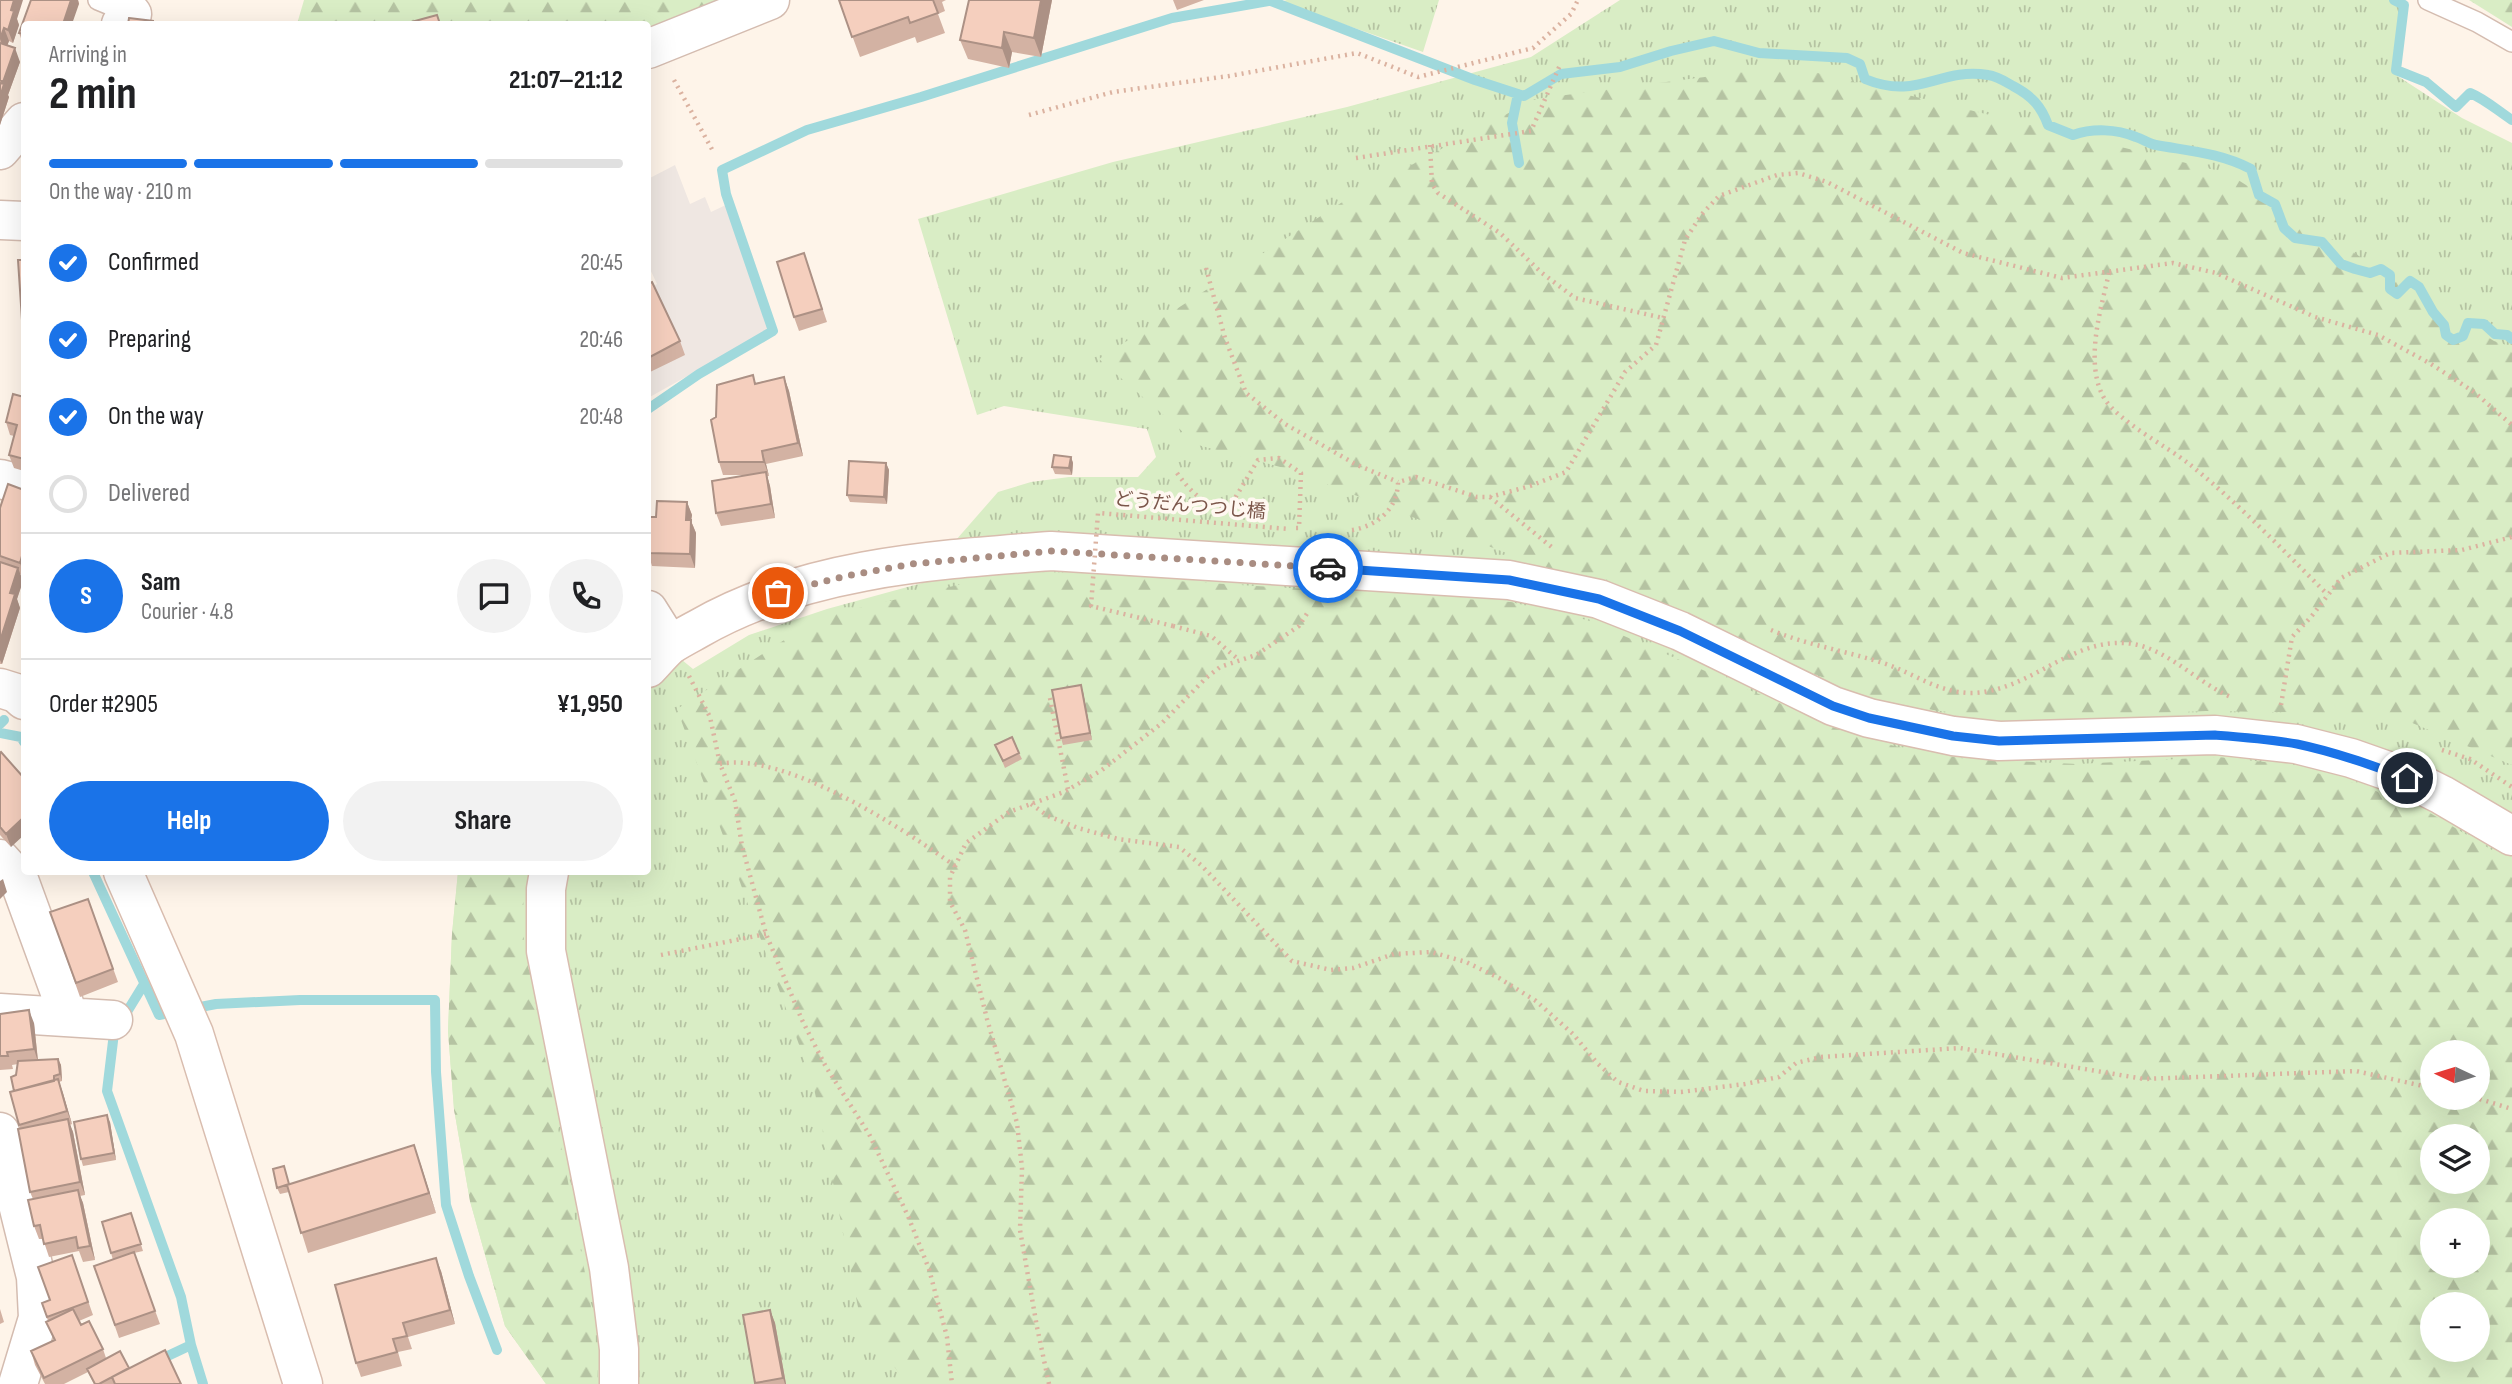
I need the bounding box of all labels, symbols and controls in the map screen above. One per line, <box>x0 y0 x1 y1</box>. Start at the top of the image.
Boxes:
text: Arriving in <box>49 41 127 69</box>
text: 21:07–21:12 <box>509 65 623 96</box>
text: 2 min <box>49 67 137 122</box>
text: On the way · 210 m <box>49 178 192 206</box>
icon: check <box>49 244 87 282</box>
text: Confirmed <box>108 247 199 278</box>
text: 20:45 <box>580 249 623 277</box>
icon: check <box>49 321 87 359</box>
text: Preparing <box>108 324 191 355</box>
text: 20:46 <box>580 326 623 354</box>
icon: check <box>49 398 87 436</box>
text: On the way <box>108 401 204 432</box>
text: 20:48 <box>579 403 623 431</box>
text: Delivered <box>108 478 190 509</box>
street label: どうだんつつじ橋 <box>1113 488 1267 524</box>
courier <box>1293 533 1363 603</box>
icon: car <box>1309 549 1347 587</box>
button: chat <box>457 559 531 633</box>
button: phone <box>549 559 623 633</box>
pin <box>748 563 808 623</box>
text: Sam <box>141 567 181 598</box>
icon: bag <box>759 574 797 612</box>
text: S <box>80 581 92 612</box>
text: Courier · 4.8 <box>141 598 234 626</box>
text: Order #2905 <box>49 689 158 720</box>
text: ¥1,950 <box>557 689 623 720</box>
pin <box>2377 748 2437 808</box>
icon: home <box>2388 759 2426 797</box>
button: Help <box>49 781 329 861</box>
button: Share <box>343 781 623 861</box>
north arrow <box>2420 1040 2490 1110</box>
map controls <box>2420 1040 2490 1362</box>
button: layers <box>2420 1124 2490 1194</box>
button: + <box>2420 1208 2490 1278</box>
button: − <box>2420 1292 2490 1362</box>

